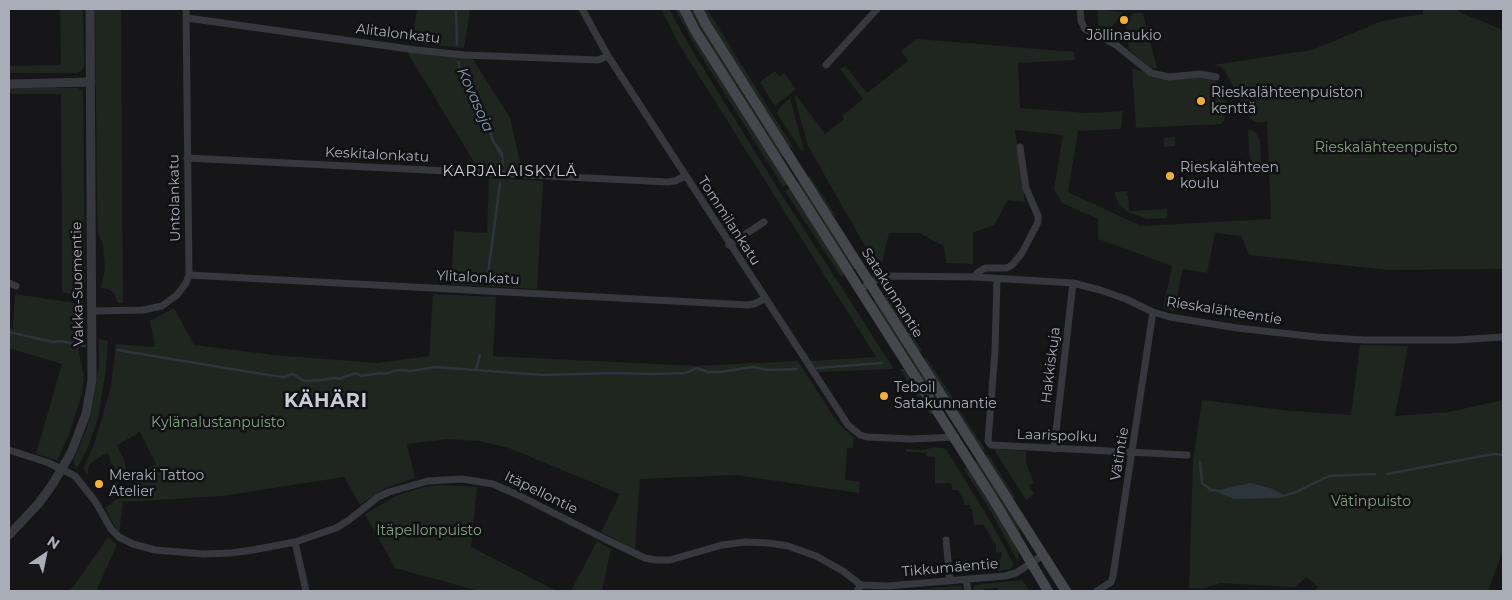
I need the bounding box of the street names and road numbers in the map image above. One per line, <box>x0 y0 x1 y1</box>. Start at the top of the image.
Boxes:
street label: Alitalonkatu <box>355 21 441 47</box>
street label: Keskitalonkatu <box>325 144 429 166</box>
street label: Untolankatu <box>166 154 184 242</box>
street label: Tommilankatu <box>694 173 764 269</box>
street label: Vakka-Suomentie <box>69 222 87 346</box>
street label: Satakunnantie <box>858 245 926 341</box>
street label: Ylitalonkatu <box>436 267 520 289</box>
street label: Rieskalähteentie <box>1165 294 1283 328</box>
street label: Hakkiskuja <box>1038 326 1064 404</box>
street label: Laarispolku <box>1016 426 1098 446</box>
street label: Vätintie <box>1107 426 1133 482</box>
street label: Itäpellontie <box>502 468 580 518</box>
street label: Tikkumäentie <box>901 555 999 581</box>

